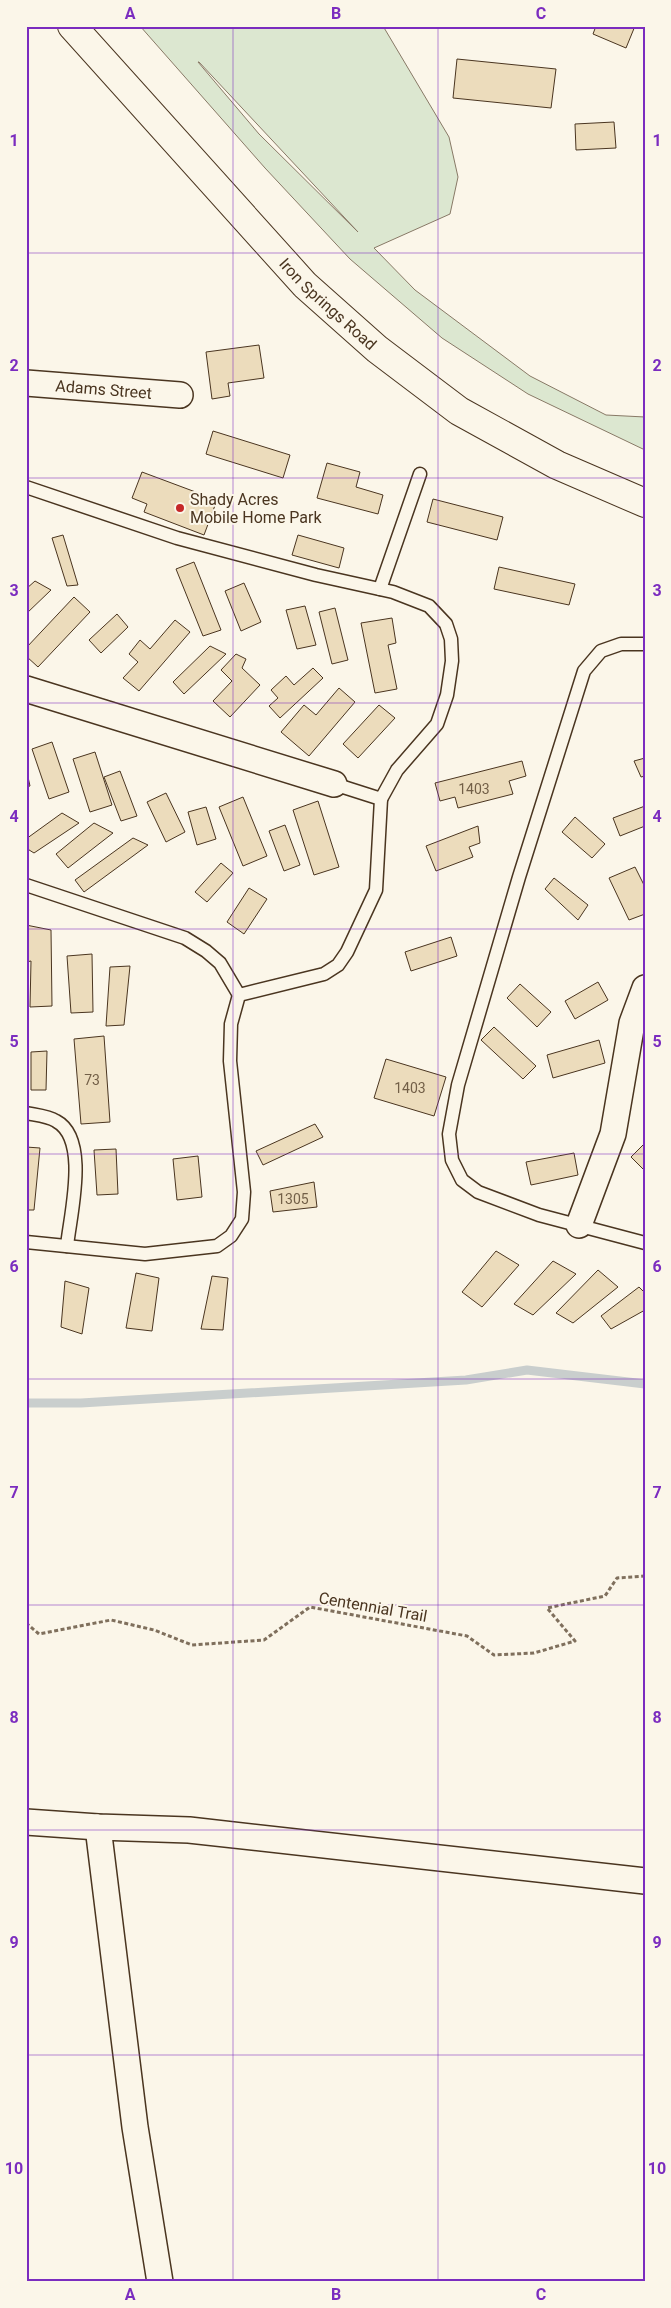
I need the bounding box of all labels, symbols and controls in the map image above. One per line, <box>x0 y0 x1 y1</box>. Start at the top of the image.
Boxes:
text: A <box>125 4 136 23</box>
text: B <box>331 4 341 23</box>
text: C <box>536 4 546 23</box>
text: 1 <box>9 131 19 150</box>
text: 1 <box>652 131 662 150</box>
street label: Iron Springs Road <box>276 254 381 354</box>
text: 2 <box>9 356 19 375</box>
text: 2 <box>652 356 662 375</box>
street label: Adams Street <box>55 376 153 402</box>
place label: Shady Acres Mobile Home Park <box>190 490 322 527</box>
marker: Shady Acres Mobile Home Park <box>174 502 186 514</box>
text: 3 <box>9 581 19 600</box>
text: 3 <box>652 581 662 600</box>
house number: 1403 <box>458 781 490 797</box>
text: 4 <box>9 807 19 826</box>
text: 4 <box>652 807 662 826</box>
text: 5 <box>9 1032 19 1051</box>
text: 5 <box>652 1032 662 1051</box>
house number: 73 <box>84 1072 100 1088</box>
house number: 1403 <box>394 1080 426 1096</box>
house number: 1305 <box>277 1191 309 1207</box>
text: 6 <box>9 1257 19 1276</box>
text: 6 <box>652 1257 662 1276</box>
text: 7 <box>9 1483 19 1502</box>
text: 7 <box>652 1483 662 1502</box>
street label: Centennial Trail <box>317 1588 429 1626</box>
text: 8 <box>9 1708 19 1727</box>
text: 8 <box>652 1708 662 1727</box>
text: 9 <box>9 1933 19 1952</box>
text: 9 <box>652 1933 662 1952</box>
text: 10 <box>5 2159 23 2178</box>
text: 10 <box>648 2159 666 2178</box>
text: A <box>125 2285 136 2304</box>
text: B <box>331 2285 341 2304</box>
text: C <box>536 2285 546 2304</box>

